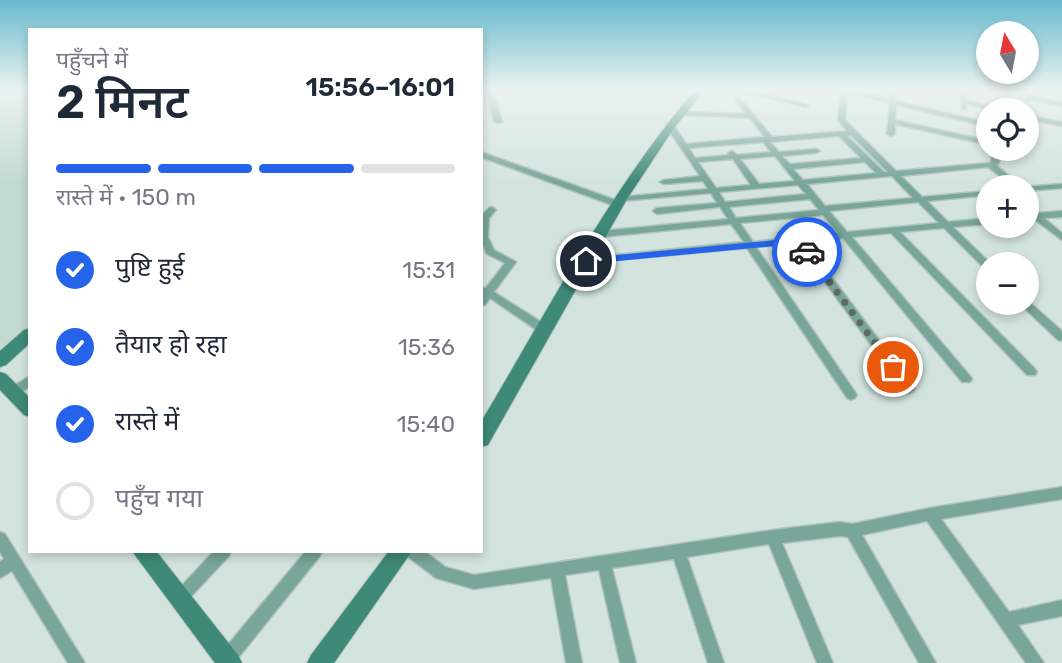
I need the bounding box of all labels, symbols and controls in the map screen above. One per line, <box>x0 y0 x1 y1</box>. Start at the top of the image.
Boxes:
north arrow <box>976 21 1040 84</box>
map controls <box>976 21 1039 315</box>
text: पहुँचने में <box>56 46 128 74</box>
text: 15:56–16:01 <box>305 72 455 103</box>
text: 2 मिनट <box>56 75 189 130</box>
button: locate <box>976 98 1039 161</box>
button: + <box>976 175 1039 238</box>
text: रास्ते में · 150 m <box>56 183 196 211</box>
courier <box>772 217 842 287</box>
pin <box>556 231 616 291</box>
icon: car <box>788 233 826 271</box>
icon: home <box>567 242 605 280</box>
icon: check <box>56 251 94 289</box>
text: पुष्टि हुई <box>115 252 185 283</box>
button: − <box>976 252 1039 315</box>
text: 15:31 <box>402 256 455 284</box>
icon: check <box>56 328 94 366</box>
text: तैयार हो रहा <box>115 329 227 360</box>
text: 15:36 <box>398 333 455 361</box>
pin <box>863 337 923 397</box>
icon: bag <box>874 348 912 386</box>
icon: check <box>56 405 94 443</box>
text: रास्ते में <box>115 406 179 437</box>
text: 15:40 <box>397 410 455 438</box>
text: पहुँच गया <box>115 483 203 514</box>

